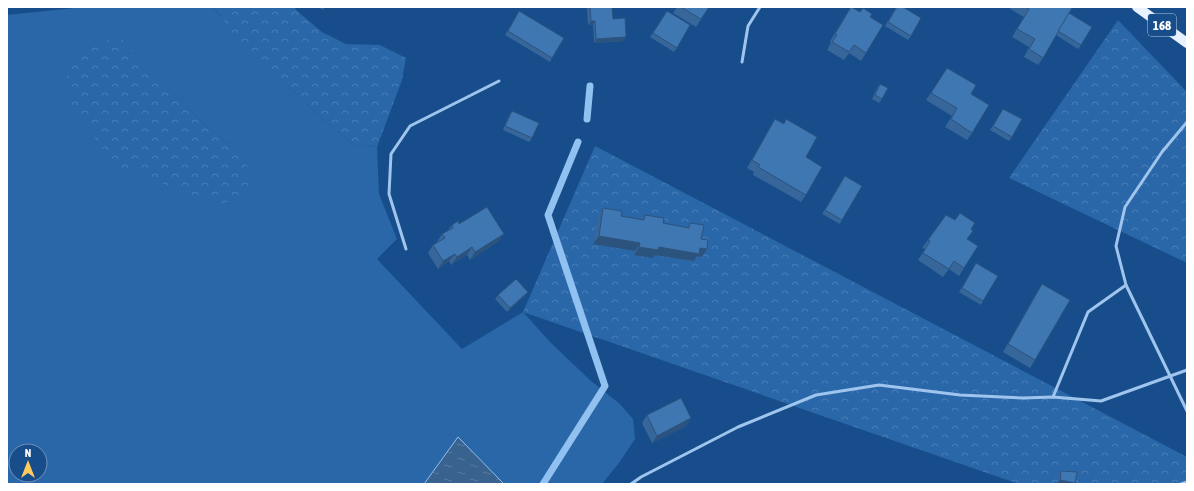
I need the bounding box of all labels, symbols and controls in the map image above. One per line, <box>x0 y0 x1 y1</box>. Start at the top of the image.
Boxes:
road number: 168 <box>1148 14 1176 36</box>
north arrow <box>8 443 48 483</box>
text: N <box>25 447 31 459</box>

